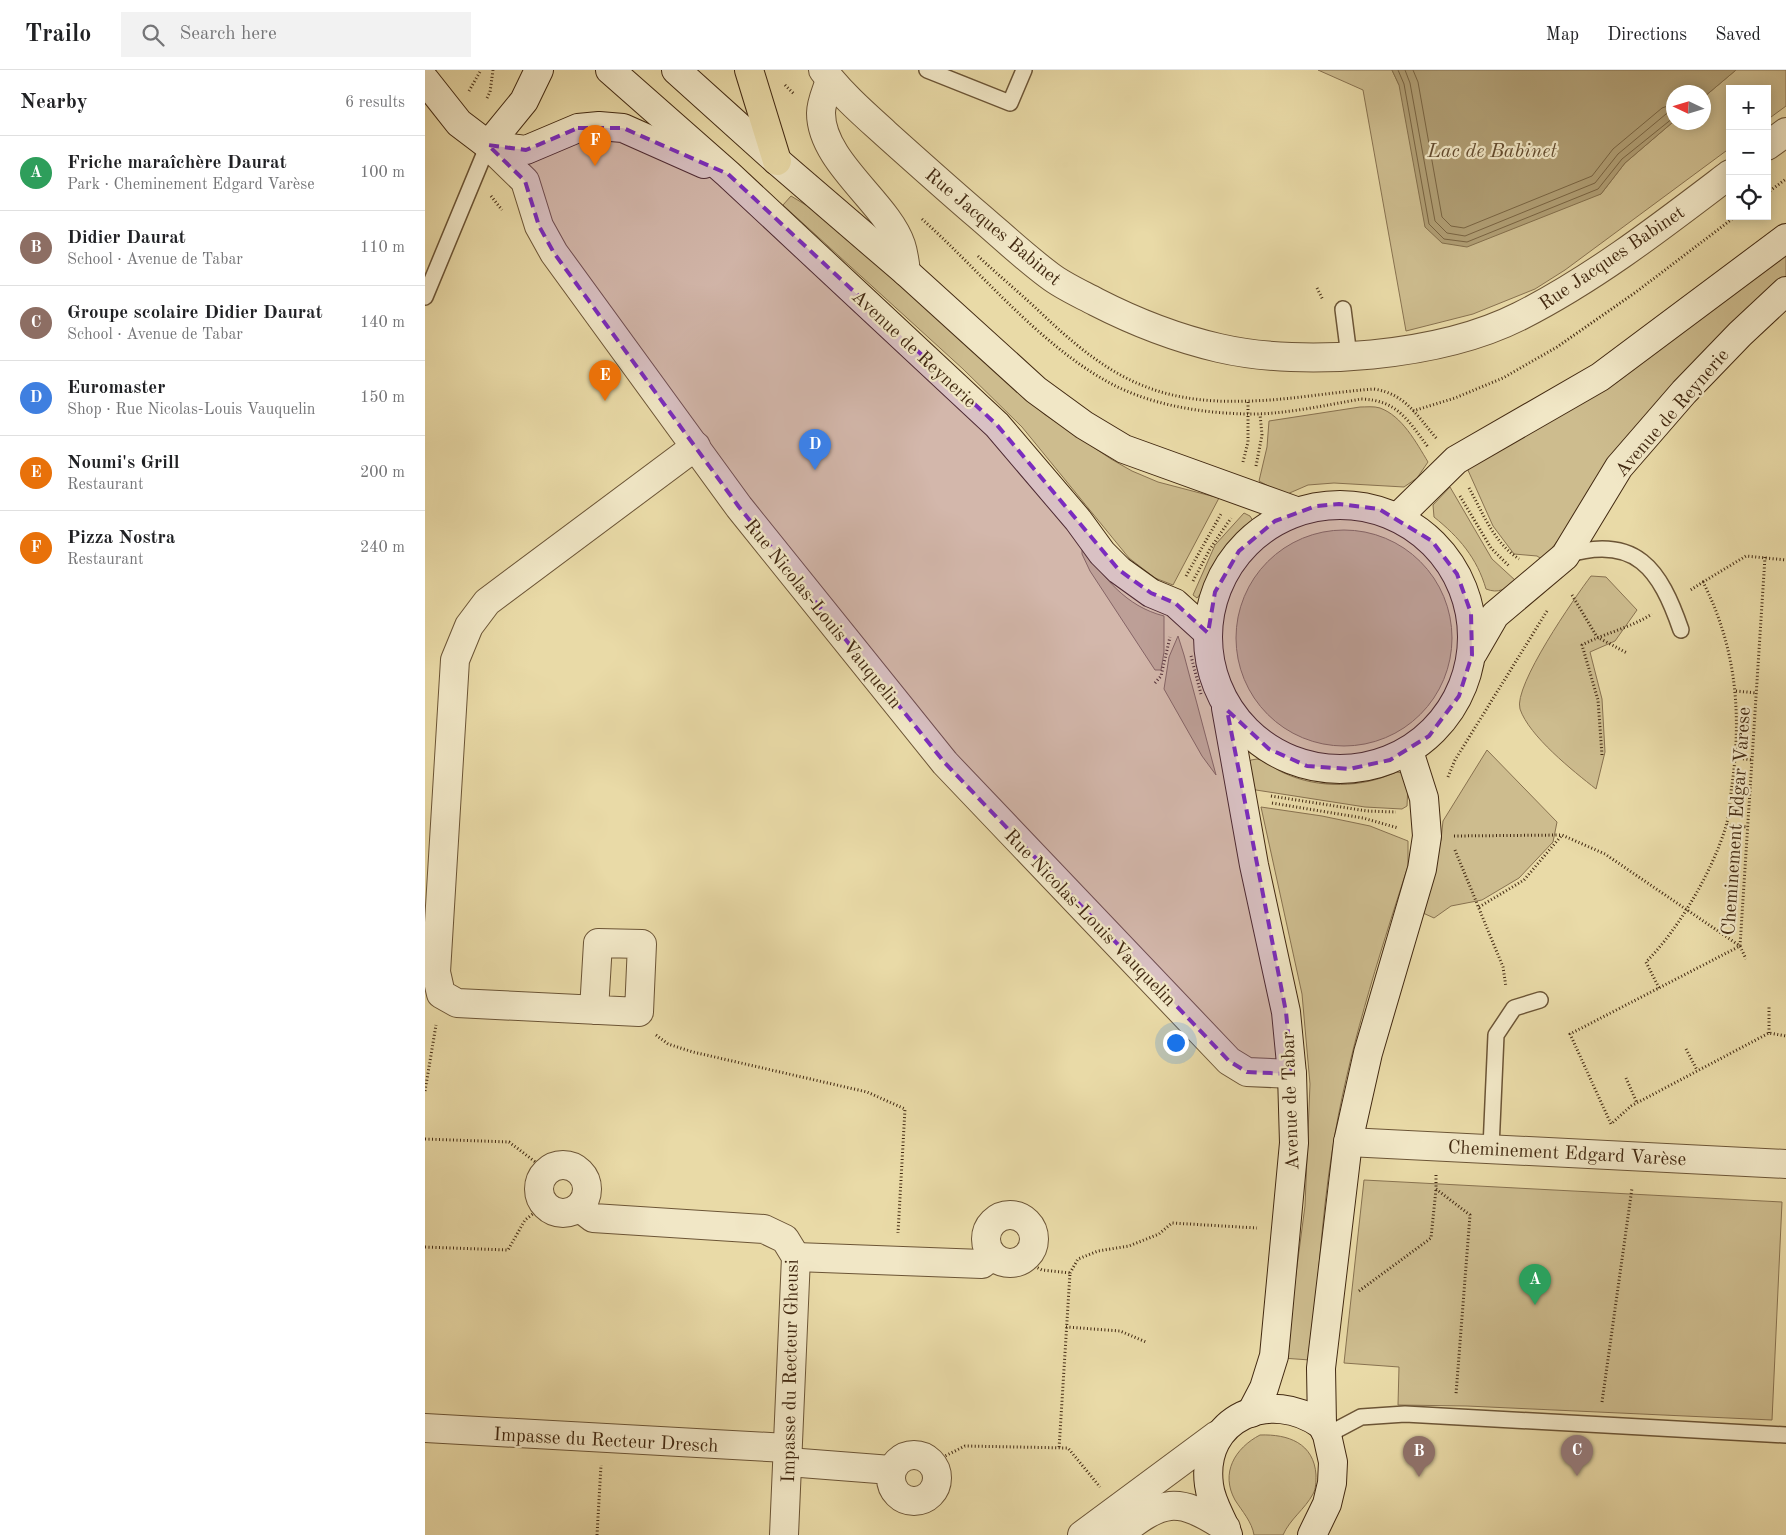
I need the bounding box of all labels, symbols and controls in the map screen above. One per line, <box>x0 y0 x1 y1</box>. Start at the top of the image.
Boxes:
search box <box>121 12 471 57</box>
icon: search <box>139 21 167 49</box>
text: Trailo <box>25 23 91 47</box>
text: Search here <box>179 25 277 44</box>
text: Map <box>1546 26 1579 44</box>
text: Directions <box>1607 26 1687 44</box>
text: Saved <box>1715 26 1761 44</box>
north arrow <box>1666 85 1711 130</box>
map controls <box>1726 85 1771 220</box>
button: + <box>1726 85 1771 130</box>
text: Nearby <box>20 92 88 113</box>
text: 6 results <box>345 95 405 111</box>
pin: F <box>579 125 611 166</box>
button: − <box>1726 130 1771 175</box>
water label: Lac de Babinet <box>1426 142 1557 162</box>
text: Friche maraîchère Daurat <box>67 154 287 173</box>
text: A <box>30 165 42 181</box>
text: 100 m <box>360 165 405 181</box>
street label: Rue Jacques Babinet <box>921 166 1064 290</box>
button: locate <box>1726 175 1771 220</box>
text: Park · Cheminement Edgard Varèse <box>67 177 315 193</box>
street label: Rue Jacques Babinet <box>1536 203 1688 315</box>
text: Didier Daurat <box>67 229 186 248</box>
text: B <box>30 240 42 256</box>
text: 110 m <box>360 240 405 256</box>
text: School · Avenue de Tabar <box>67 252 243 268</box>
street label: Avenue de Reynerie <box>847 287 979 412</box>
text: Groupe scolaire Didier Daurat <box>67 304 323 323</box>
text: C <box>31 315 41 331</box>
text: 140 m <box>360 315 405 331</box>
text: School · Avenue de Tabar <box>67 327 243 343</box>
street label: Avenue de Reynerie <box>1612 346 1733 481</box>
pin: E <box>589 360 621 401</box>
text: Euromaster <box>67 379 166 398</box>
text: D <box>30 390 42 406</box>
text: 150 m <box>360 390 405 406</box>
text: Shop · Rue Nicolas-Louis Vauquelin <box>67 402 315 418</box>
pin: D <box>799 429 831 470</box>
text: Noumi's Grill <box>67 454 180 473</box>
text: E <box>30 465 42 481</box>
text: 200 m <box>360 465 405 481</box>
text: Restaurant <box>67 477 144 493</box>
street label: Rue Nicolas-Louis Vauquelin <box>740 516 904 713</box>
text: Pizza Nostra <box>67 529 176 548</box>
text: F <box>31 540 41 556</box>
text: 240 m <box>360 540 405 556</box>
text: Restaurant <box>67 552 144 568</box>
street label: Cheminement Edgar Varese <box>1720 706 1755 936</box>
street label: Rue Nicolas-Louis Vauquelin <box>1000 827 1179 1011</box>
your location <box>1163 1030 1189 1056</box>
street label: Avenue de Tabar <box>1280 1031 1303 1170</box>
street label: Cheminement Edgard Varèse <box>1447 1139 1687 1170</box>
street label: Impasse du Recteur Gheusi <box>780 1259 803 1483</box>
pin: A <box>1519 1264 1551 1305</box>
street label: Impasse du Recteur Dresch <box>493 1426 719 1457</box>
pin: C <box>1561 1435 1593 1476</box>
pin: B <box>1403 1436 1435 1477</box>

